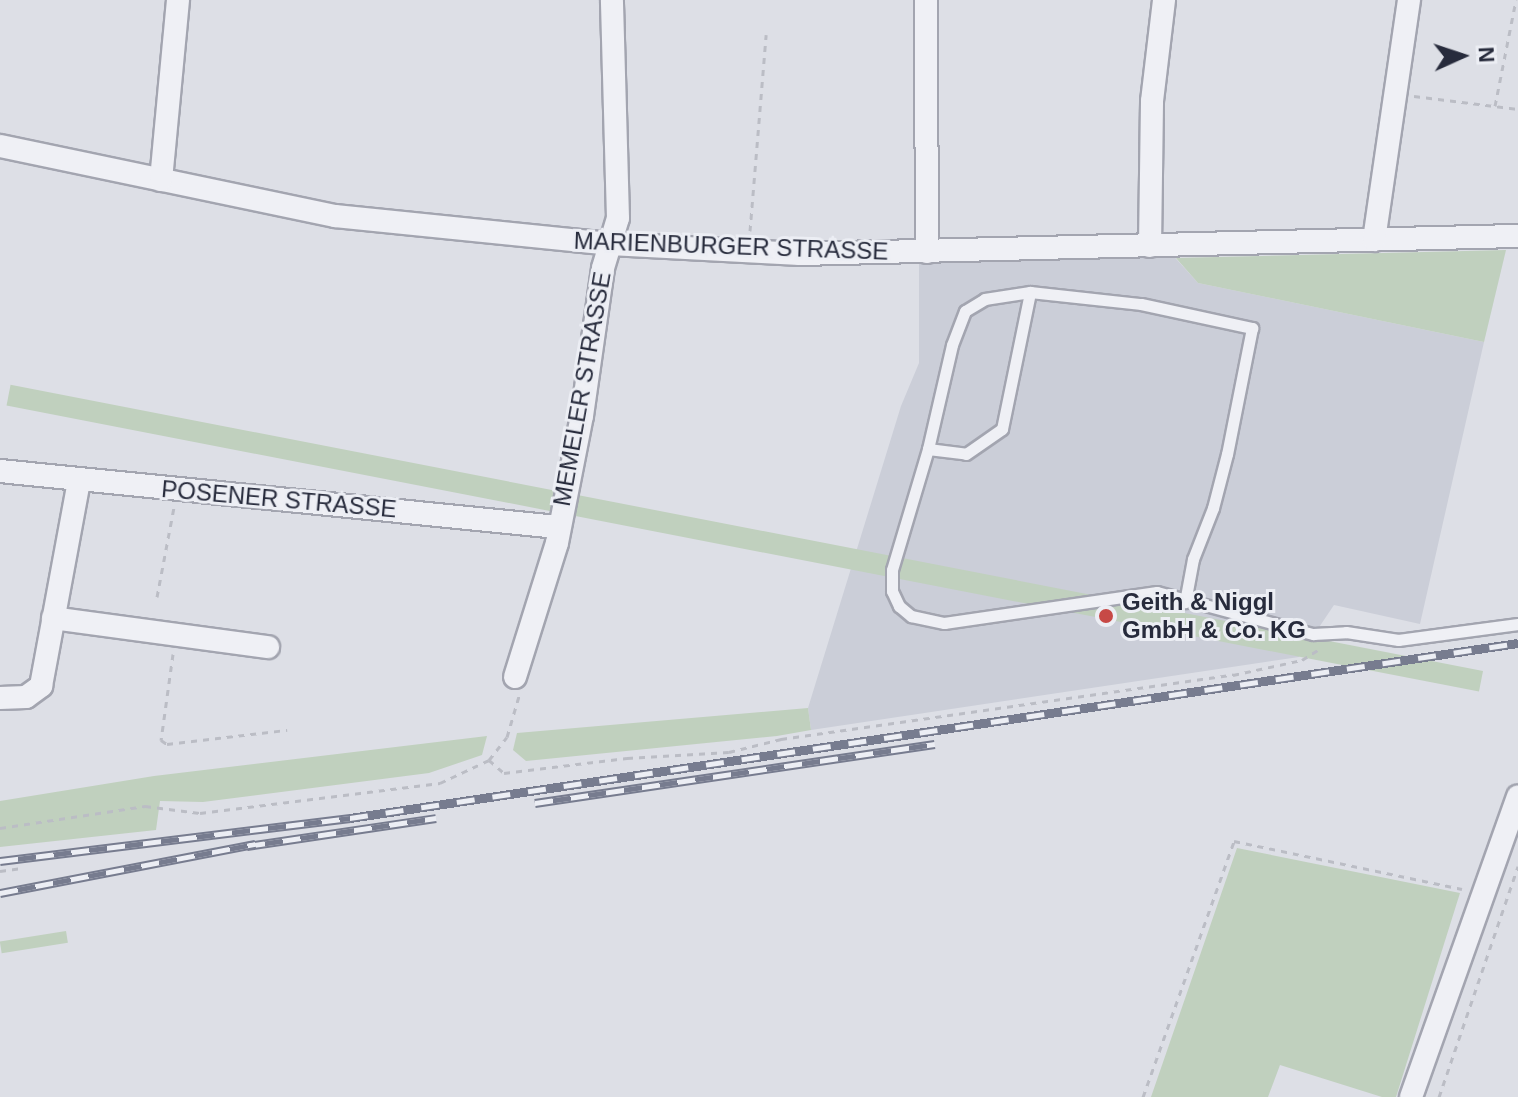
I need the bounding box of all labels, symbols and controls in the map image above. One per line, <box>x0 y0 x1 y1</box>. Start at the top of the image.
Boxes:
north arrow <box>1422 16 1502 96</box>
text: N <box>1474 46 1499 63</box>
street label: MARIENBURGER STRASSE <box>573 226 889 266</box>
street label: MEMELER STRASSE <box>547 270 617 508</box>
street label: POSENER STRASSE <box>160 474 398 524</box>
place label: Geith & Niggl GmbH & Co. KG <box>1122 588 1306 644</box>
marker: Geith & Niggl GmbH & Co. KG <box>1097 607 1115 625</box>

